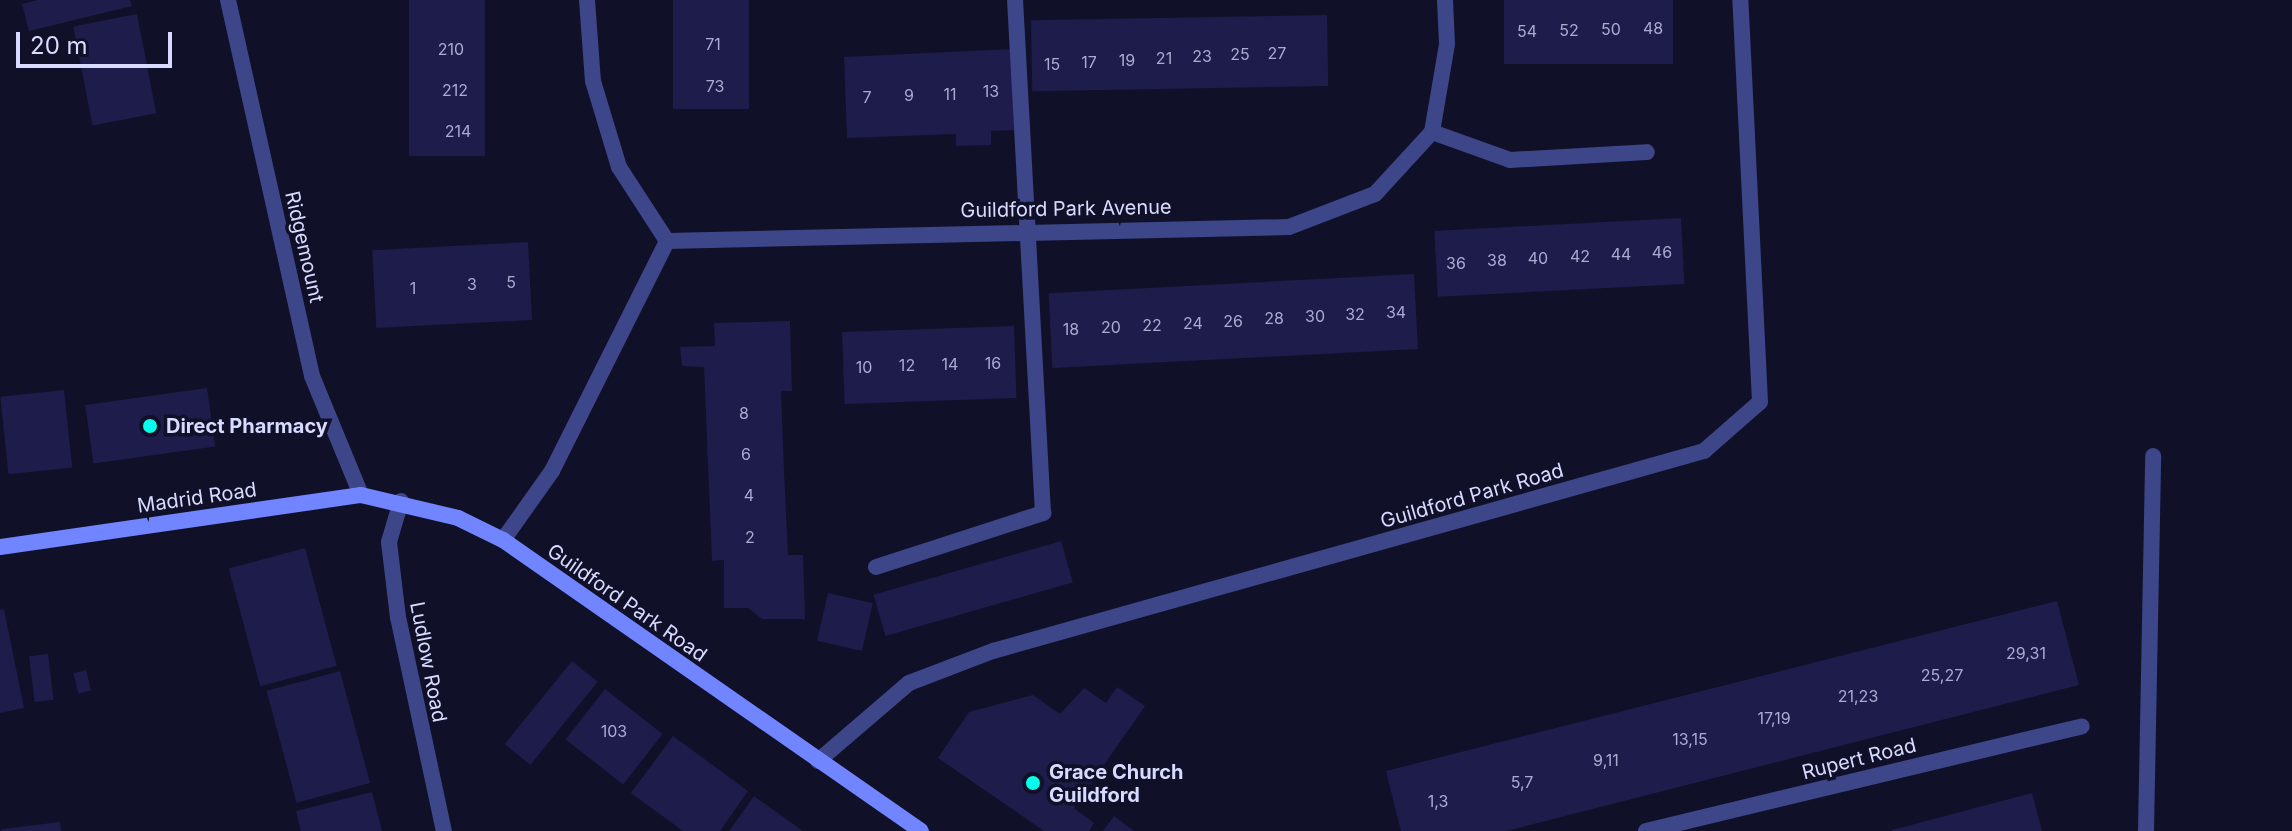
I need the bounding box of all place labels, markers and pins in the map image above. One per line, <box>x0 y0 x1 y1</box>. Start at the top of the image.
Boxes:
place label: Direct Pharmacy <box>166 414 328 438</box>
marker: Direct Pharmacy <box>141 417 159 435</box>
place label: Grace Church Guildford <box>1049 760 1183 807</box>
marker: Grace Church Guildford <box>1024 774 1042 792</box>

